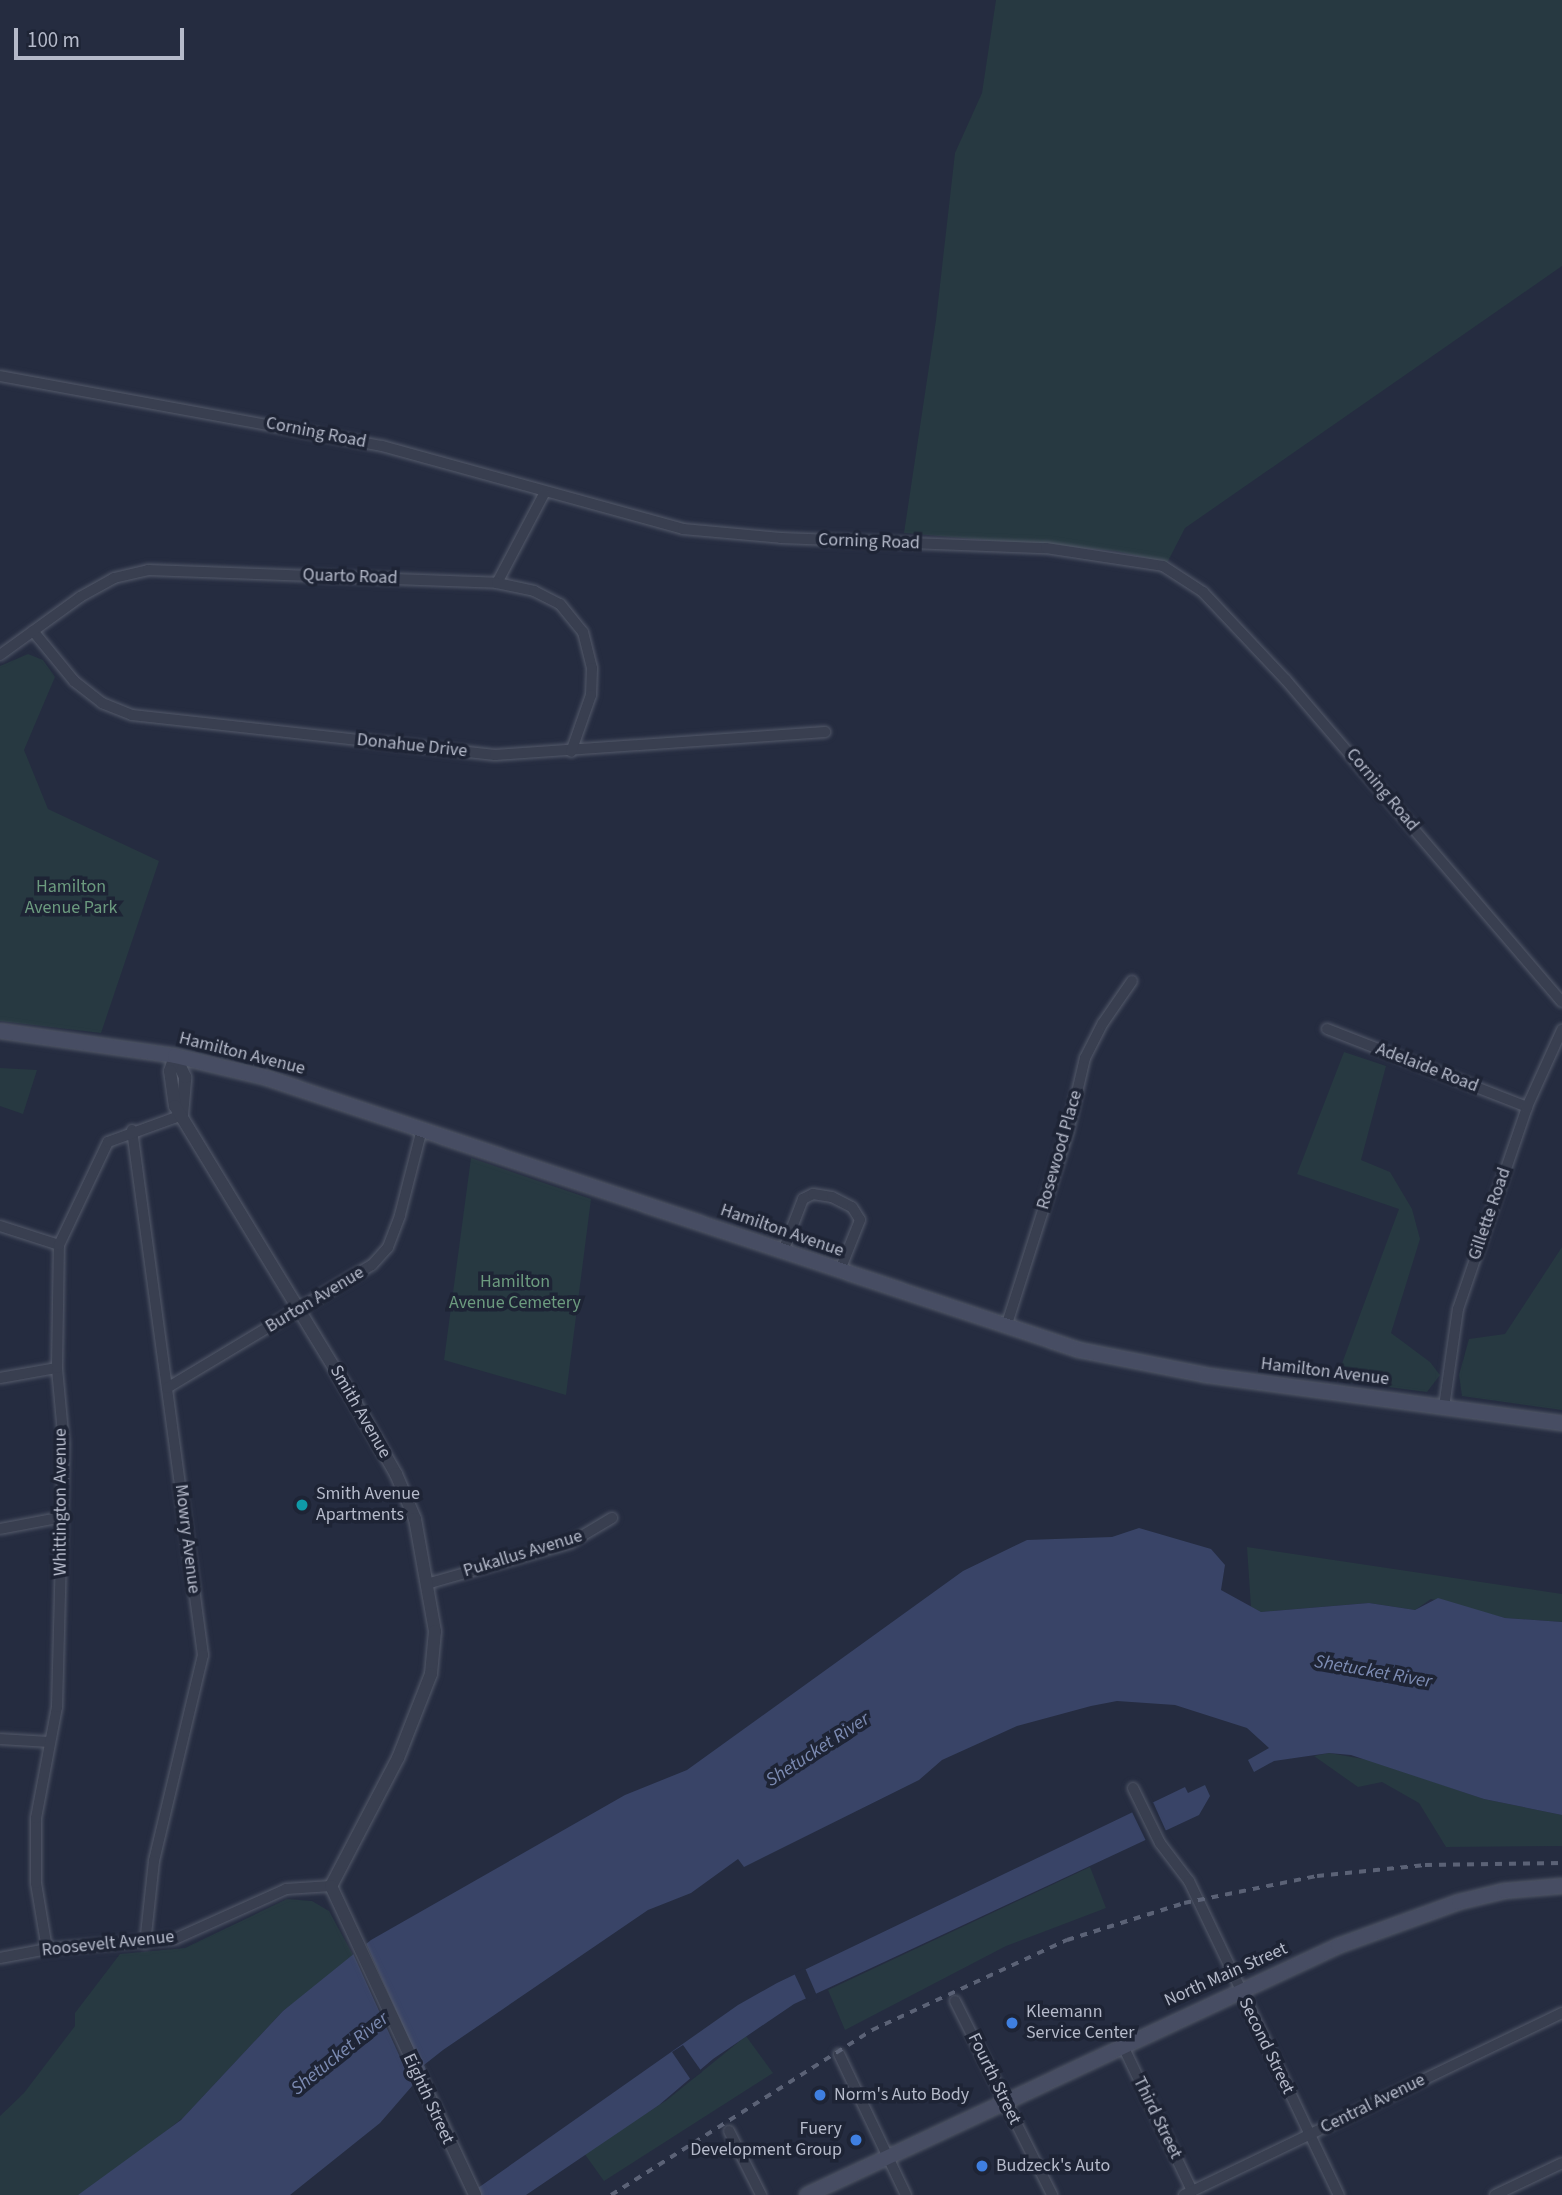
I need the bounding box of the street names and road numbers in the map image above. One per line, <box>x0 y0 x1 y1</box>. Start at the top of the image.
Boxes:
street label: Corning Road <box>264 413 368 453</box>
street label: Corning Road <box>818 529 920 555</box>
street label: Quarto Road <box>302 565 398 589</box>
street label: Donahue Drive <box>356 729 468 763</box>
street label: Corning Road <box>1341 744 1423 836</box>
street label: Hamilton Avenue <box>177 1028 307 1080</box>
street label: Adelaide Road <box>1373 1039 1481 1097</box>
street label: Rosewood Place <box>1033 1088 1087 1212</box>
street label: Gillette Road <box>1464 1165 1516 1263</box>
street label: Hamilton Avenue <box>717 1200 847 1262</box>
street label: Burton Avenue <box>262 1262 368 1338</box>
street label: Hamilton Avenue <box>1260 1353 1390 1391</box>
street label: Smith Avenue <box>325 1362 395 1462</box>
street label: Whittington Avenue <box>50 1428 72 1576</box>
street label: Mowry Avenue <box>170 1483 204 1595</box>
street label: Pukallus Avenue <box>461 1526 585 1582</box>
street label: Roosevelt Avenue <box>41 1926 175 1962</box>
street label: North Main Street <box>1161 1938 1291 2012</box>
street label: Second Street <box>1233 1994 1299 2098</box>
street label: Fourth Street <box>963 2030 1025 2128</box>
street label: Eighth Street <box>398 2050 458 2148</box>
street label: Central Avenue <box>1317 2069 1429 2139</box>
street label: Third Street <box>1128 2073 1186 2163</box>

